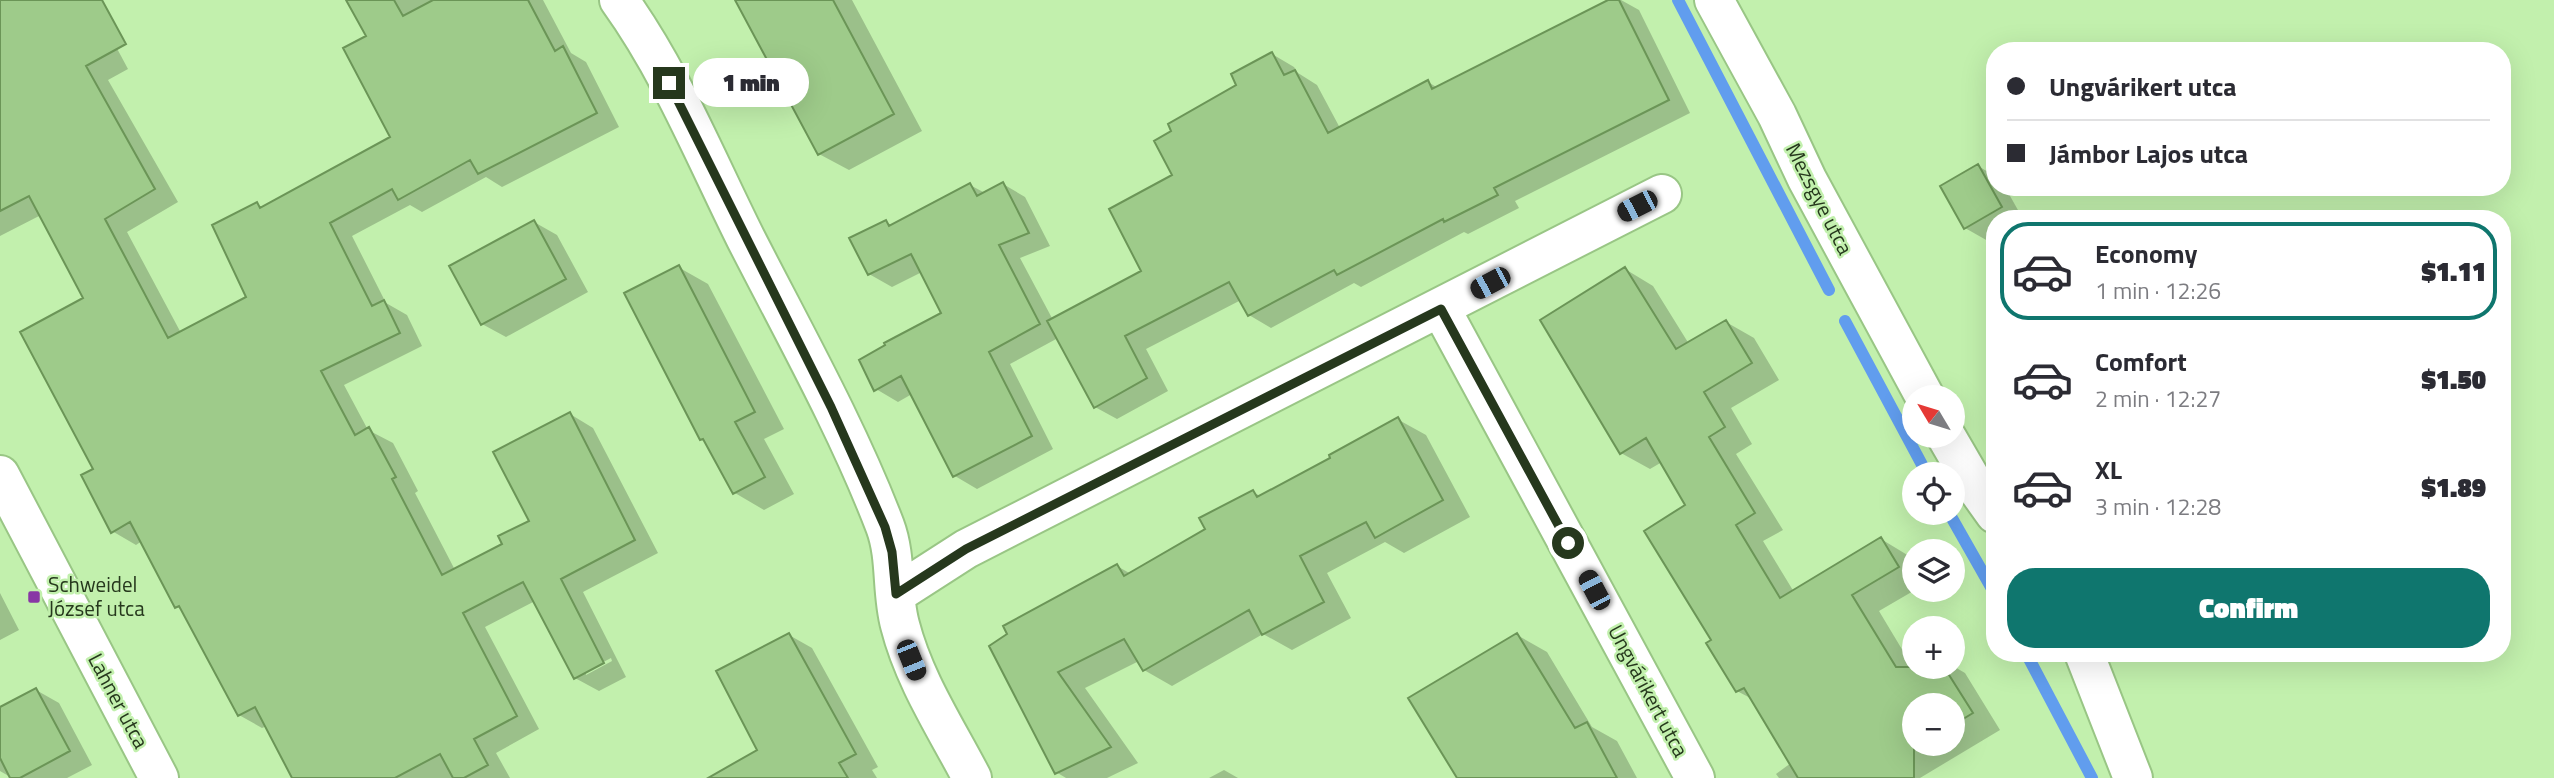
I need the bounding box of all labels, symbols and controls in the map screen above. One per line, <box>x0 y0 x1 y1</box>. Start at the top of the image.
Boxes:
callout: 1 min <box>694 58 809 108</box>
text: 1 min <box>722 65 780 100</box>
route end <box>653 67 685 99</box>
text: Ungvárikert utca <box>2049 67 2237 106</box>
text: Jámbor Lajos utca <box>2049 134 2248 173</box>
street label: Mezsgye utca <box>1778 137 1862 260</box>
car <box>1614 187 1661 225</box>
text: Economy <box>2095 234 2197 273</box>
icon: car <box>2011 240 2074 303</box>
text: $1.11 <box>2421 252 2486 291</box>
car <box>1467 264 1514 302</box>
text: 1 min · 12:26 <box>2095 273 2221 308</box>
text: Comfort <box>2095 342 2187 381</box>
icon: car <box>2011 348 2074 411</box>
text: $1.50 <box>2421 360 2486 399</box>
text: 2 min · 12:27 <box>2095 381 2221 416</box>
north arrow <box>1902 385 1965 448</box>
map controls <box>1902 385 1965 756</box>
text: XL <box>2095 450 2122 489</box>
icon: car <box>2011 456 2074 519</box>
button: locate <box>1902 462 1965 525</box>
text: $1.89 <box>2421 468 2486 507</box>
text: 3 min · 12:28 <box>2095 489 2221 524</box>
route start <box>1552 527 1584 559</box>
button: layers <box>1902 539 1965 602</box>
car <box>1575 567 1614 613</box>
place label: Schweidel József utca <box>48 568 145 624</box>
button: Confirm <box>2007 568 2490 648</box>
marker: Schweidel József utca <box>26 589 42 605</box>
button: + <box>1902 616 1965 679</box>
street label: Ungvárikert utca <box>1601 619 1697 763</box>
car <box>894 637 929 683</box>
street label: Lahner utca <box>80 647 158 754</box>
button: − <box>1902 693 1965 756</box>

